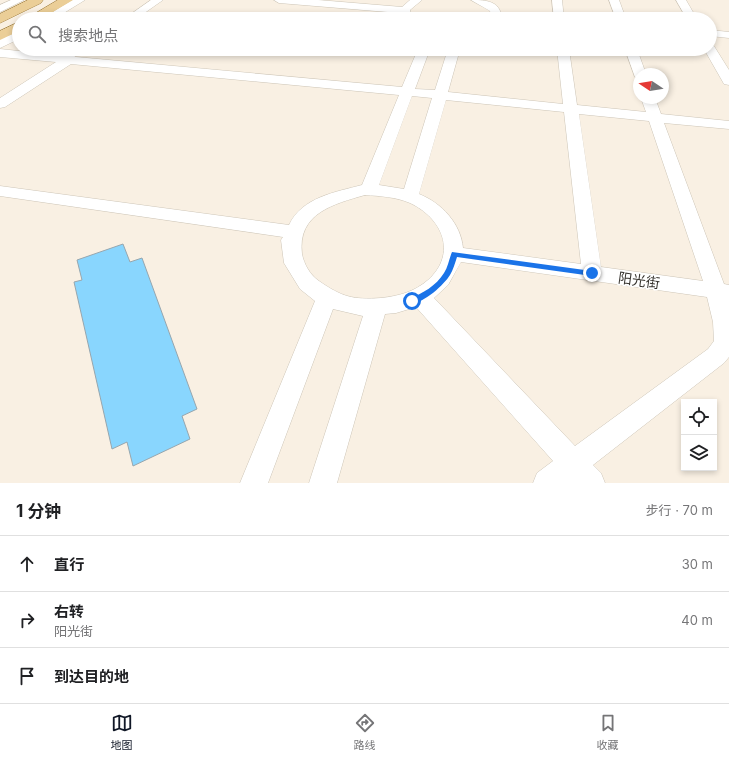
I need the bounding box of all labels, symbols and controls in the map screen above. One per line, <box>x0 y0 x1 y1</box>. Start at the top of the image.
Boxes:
search box <box>12 12 717 56</box>
icon: search <box>26 23 48 45</box>
text: 搜索地点 <box>58 26 118 45</box>
north arrow <box>633 68 669 104</box>
route end <box>583 264 601 282</box>
street label: 阳光街 <box>617 269 661 291</box>
route start <box>403 292 421 310</box>
map controls <box>681 399 717 471</box>
button: locate <box>681 399 717 435</box>
button: layers <box>681 435 717 471</box>
text: 1 分钟 <box>16 501 61 521</box>
text: 步行 · 70 m <box>646 502 713 518</box>
icon: ahead <box>16 553 38 575</box>
text: 直行 <box>54 555 84 574</box>
text: 30 m <box>682 556 713 572</box>
text: 右转 <box>54 602 84 621</box>
icon: right <box>16 609 38 631</box>
text: 40 m <box>681 612 713 628</box>
text: 阳光街 <box>54 623 93 639</box>
icon: arrive <box>16 665 38 687</box>
text: 到达目的地 <box>54 667 129 686</box>
tab: 地图 <box>111 712 133 752</box>
tab: 路线 <box>354 712 376 752</box>
tab: 收藏 <box>597 712 619 752</box>

